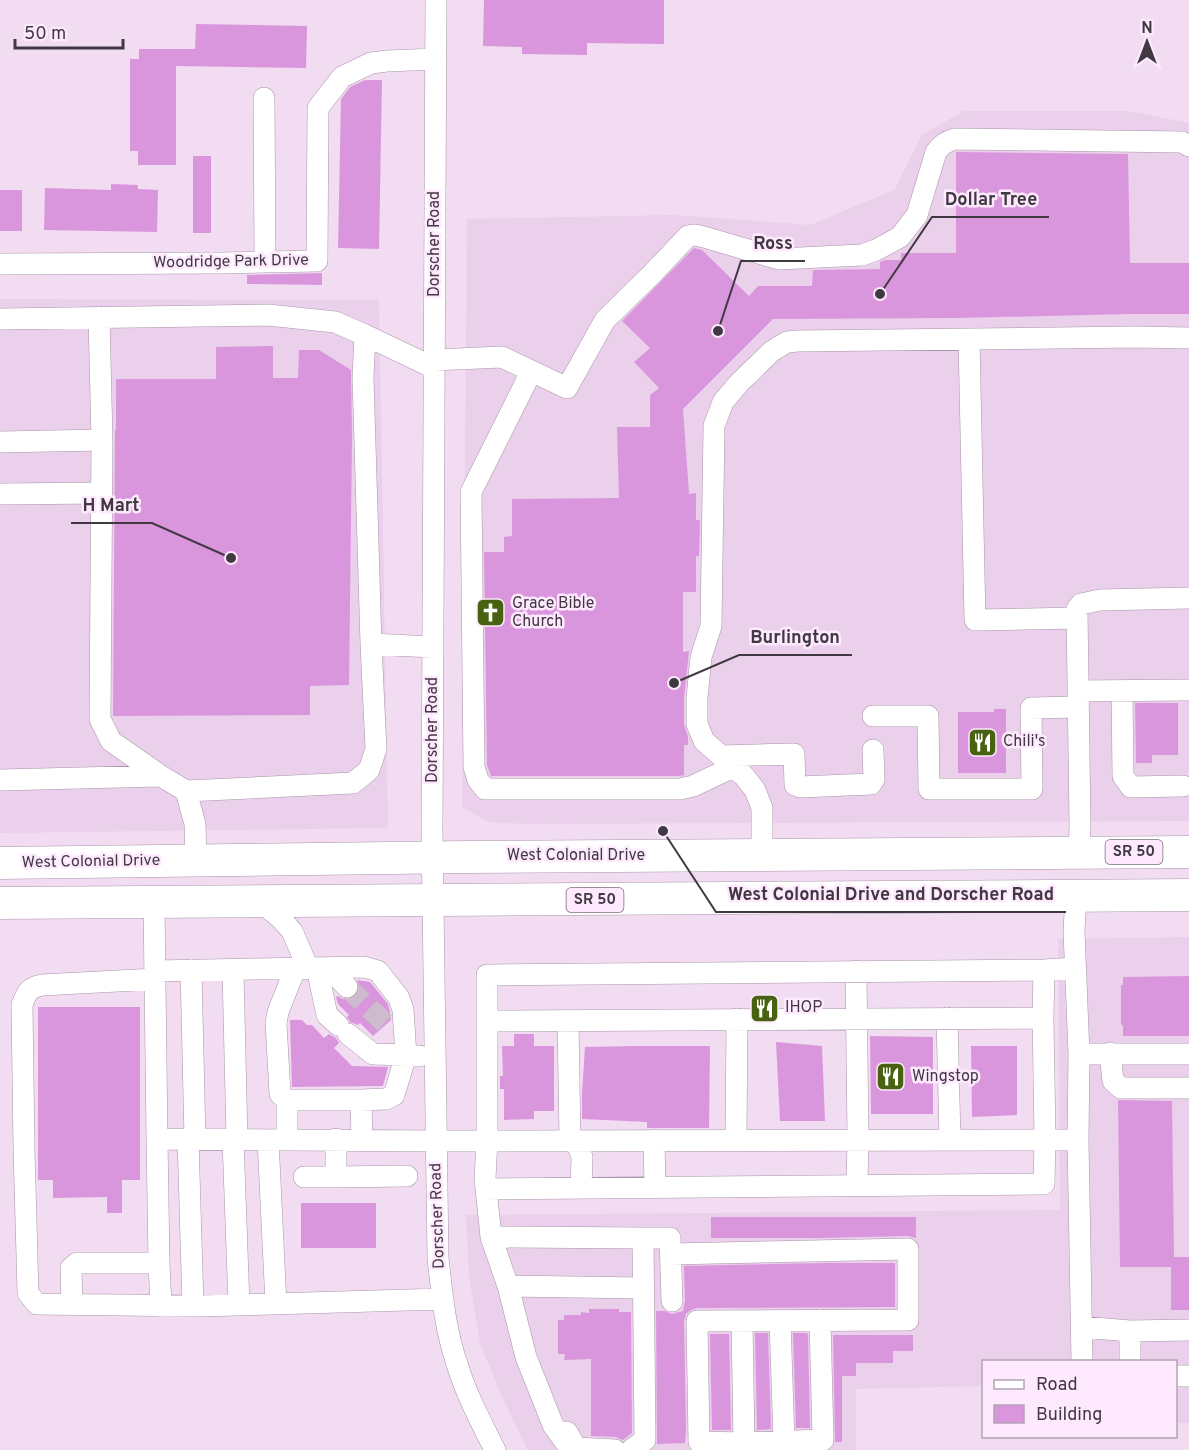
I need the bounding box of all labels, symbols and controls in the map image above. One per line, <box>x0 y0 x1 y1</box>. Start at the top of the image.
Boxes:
scale bar <box>15 12 123 50</box>
north arrow <box>1117 12 1177 72</box>
text: N <box>1141 19 1153 39</box>
text: 50 m <box>24 23 66 46</box>
callout: Dollar Tree <box>932 181 1049 217</box>
text: Dollar Tree <box>945 189 1037 212</box>
street label: Dorscher Road <box>425 191 445 297</box>
callout: Ross <box>741 225 805 261</box>
text: Ross <box>753 233 793 256</box>
street label: Woodridge Park Drive <box>153 251 309 273</box>
callout: H Mart <box>71 487 152 523</box>
text: H Mart <box>83 495 139 518</box>
place label: Grace Bible Church <box>512 594 594 632</box>
church icon: Grace Bible Church <box>475 597 507 629</box>
callout: Burlington <box>739 619 852 655</box>
text: Burlington <box>750 627 840 650</box>
street label: Dorscher Road <box>423 677 443 783</box>
restaurant icon: Chili's <box>966 726 998 758</box>
place label: Chili's <box>1003 732 1046 752</box>
road number: SR 50 <box>1106 840 1162 864</box>
street label: West Colonial Drive <box>507 846 645 866</box>
street label: West Colonial Drive <box>22 851 160 873</box>
callout: West Colonial Drive and Dorscher Road <box>716 876 1066 912</box>
text: West Colonial Drive and Dorscher Road <box>728 884 1054 907</box>
road number: SR 50 <box>566 888 624 912</box>
restaurant icon: IHOP <box>748 992 780 1024</box>
place label: IHOP <box>785 998 822 1018</box>
restaurant icon: Wingstop <box>875 1061 907 1093</box>
place label: Wingstop <box>912 1067 979 1087</box>
street label: Dorscher Road <box>426 1163 450 1269</box>
legend <box>982 1360 1177 1438</box>
text: Road <box>1036 1374 1078 1397</box>
text: Building <box>1036 1404 1102 1427</box>

